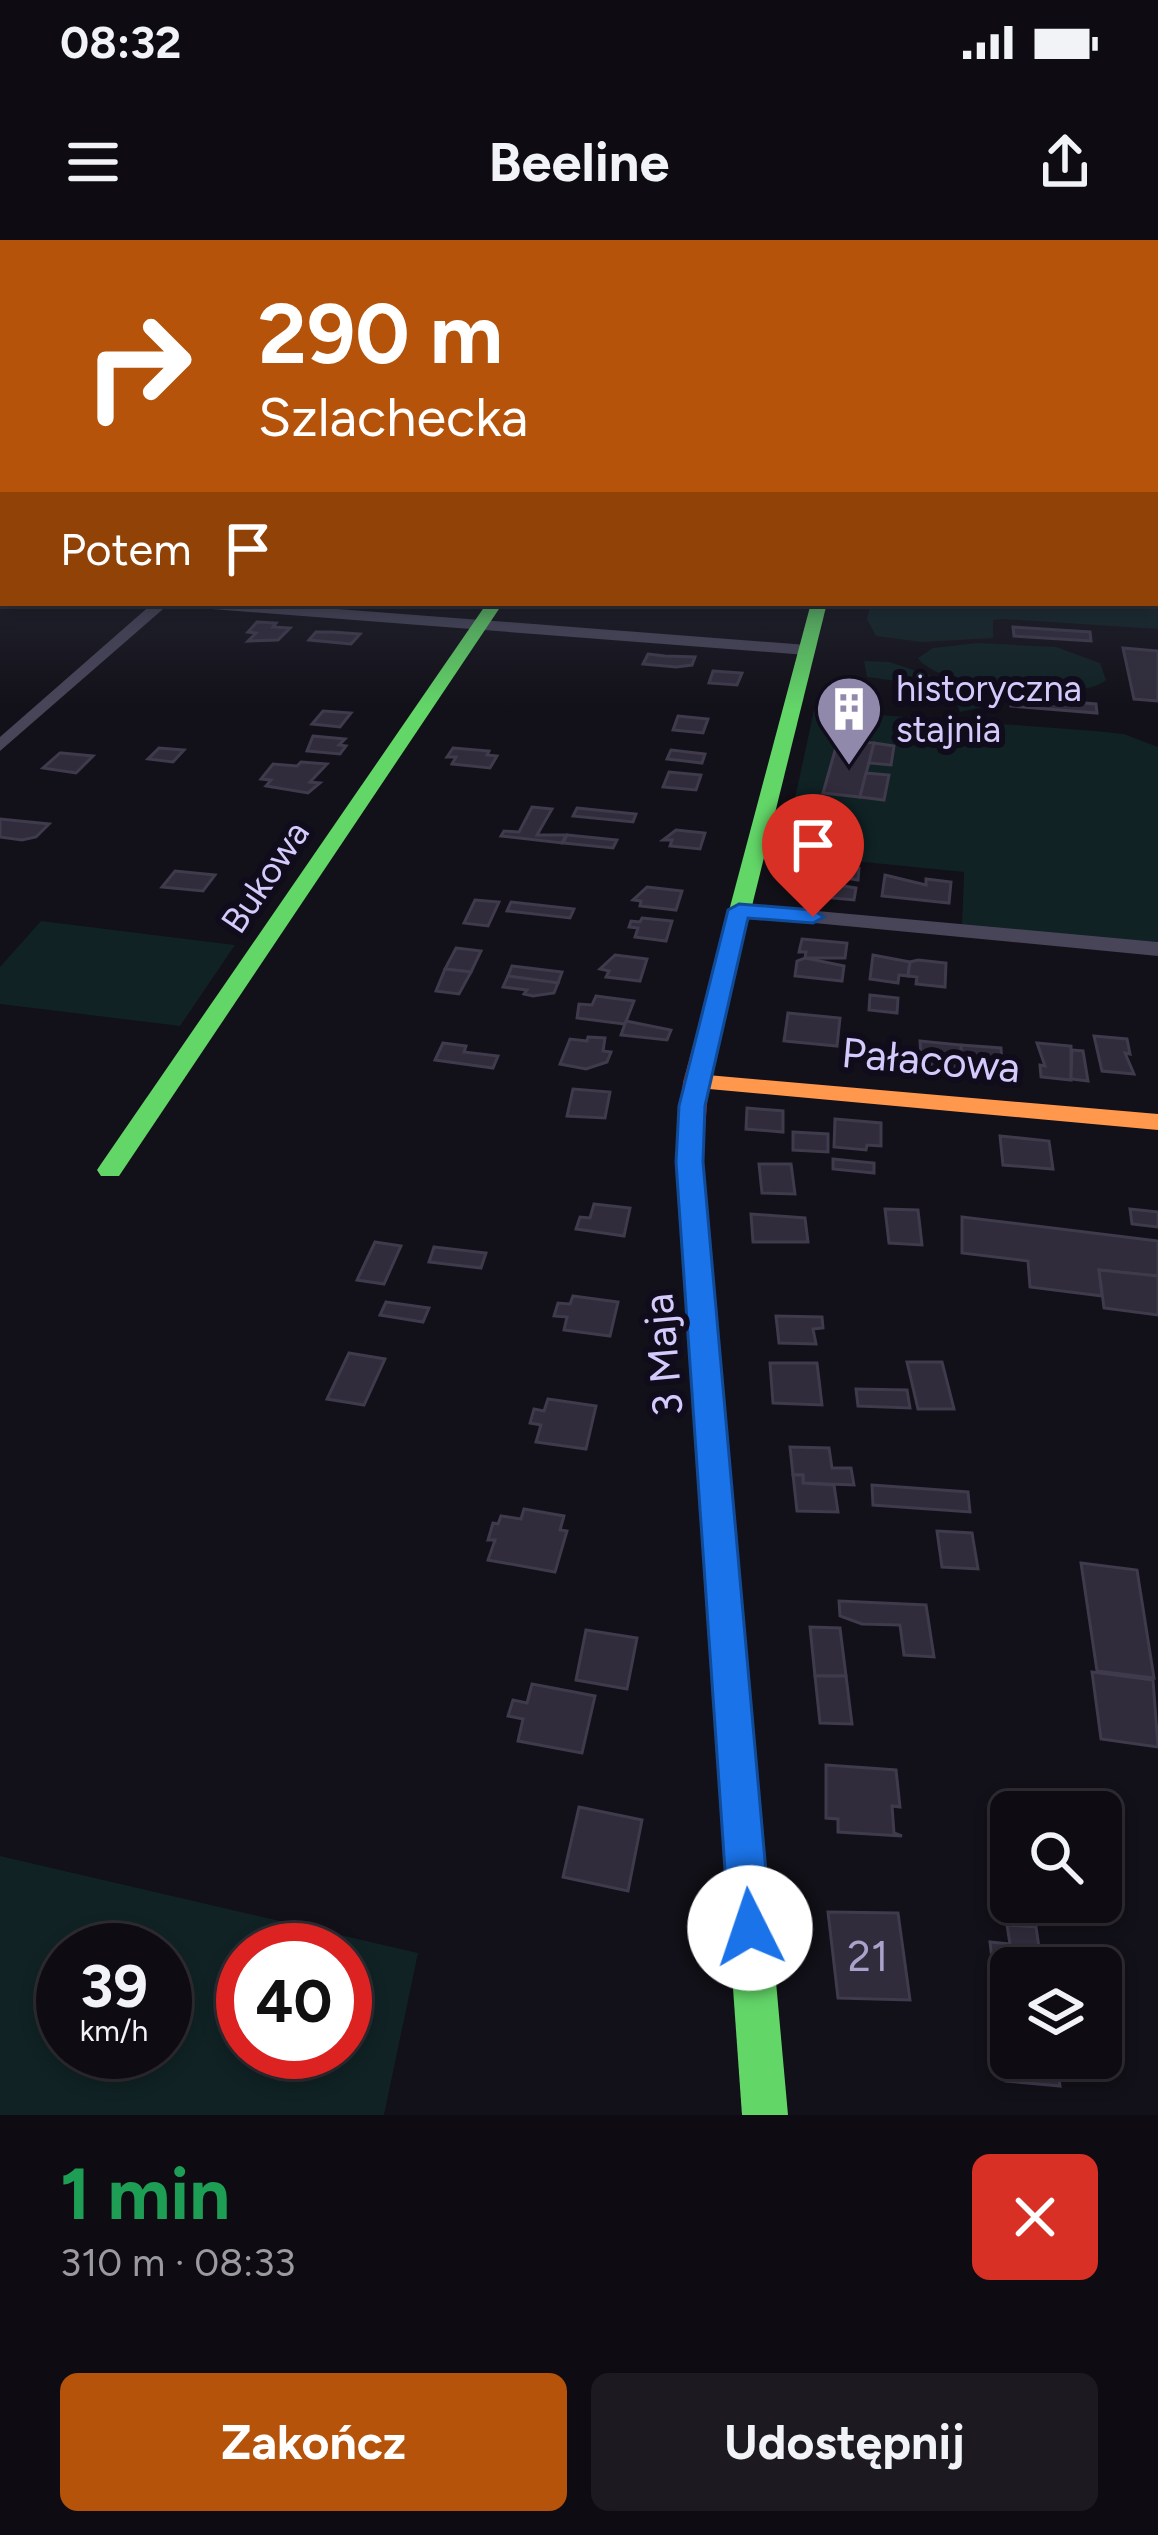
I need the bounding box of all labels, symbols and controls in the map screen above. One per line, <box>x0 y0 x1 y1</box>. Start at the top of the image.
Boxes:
text: 08:32 <box>60 15 181 69</box>
icon: menu <box>60 129 126 195</box>
icon: share <box>1032 129 1098 195</box>
text: Beeline <box>489 130 669 195</box>
text: 290 m <box>258 283 503 384</box>
icon: right <box>60 288 216 444</box>
text: Szlachecka <box>258 385 528 450</box>
icon: arrive <box>215 516 281 582</box>
text: Potem <box>60 522 191 576</box>
place label: historyczna stajnia <box>896 667 1082 751</box>
building icon: historyczna stajnia <box>814 674 884 768</box>
pin <box>762 794 864 917</box>
icon: arrive <box>780 812 846 878</box>
street label: Bukowa <box>212 813 318 941</box>
street label: Pałacowa <box>840 1027 1022 1093</box>
street label: 3 Maja <box>632 1292 694 1418</box>
map controls <box>990 1791 1122 2079</box>
button: search <box>990 1791 1122 1923</box>
position arrow <box>687 1865 813 1991</box>
speed limit sign: 40 <box>216 1923 372 2079</box>
house number: 21 <box>848 1931 888 1982</box>
button: layers <box>990 1947 1122 2079</box>
text: 39 <box>80 1950 148 2022</box>
text: km/h <box>80 2012 148 2049</box>
text: 1 min <box>60 2151 230 2237</box>
button: close <box>972 2154 1098 2280</box>
text: 310 m · 08:33 <box>60 2239 296 2286</box>
button: Zakończ <box>60 2373 567 2511</box>
button: Udostępnij <box>591 2373 1098 2511</box>

